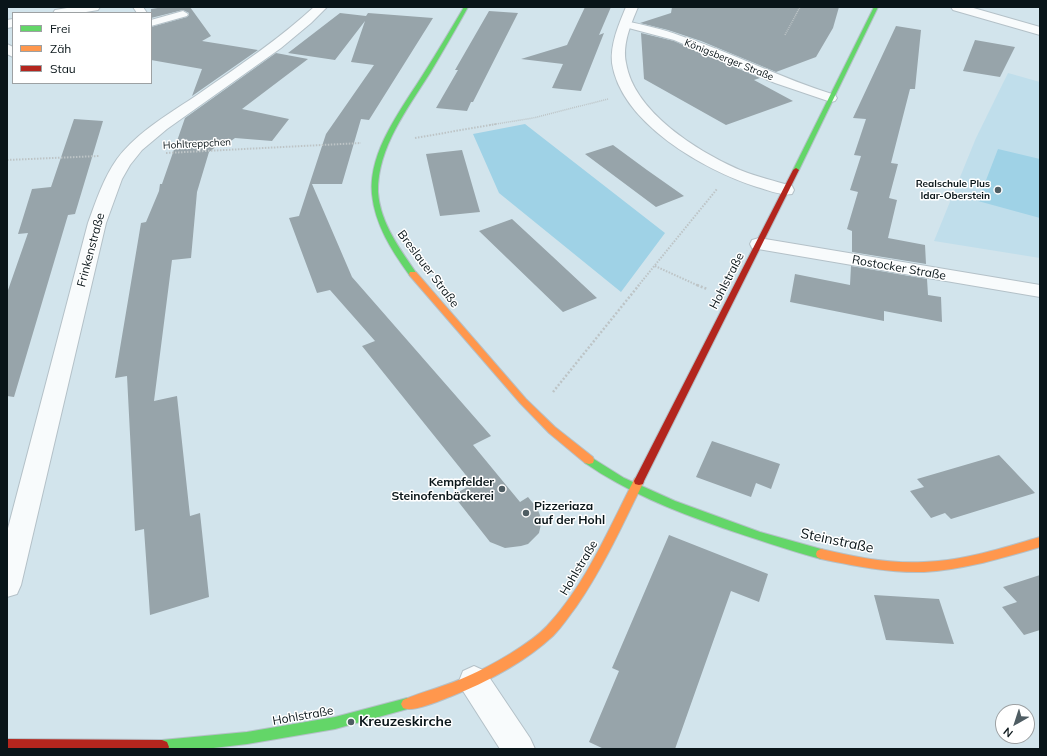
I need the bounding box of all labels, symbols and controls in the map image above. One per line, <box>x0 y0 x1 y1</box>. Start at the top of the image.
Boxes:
legend <box>12 12 152 84</box>
text: Frei <box>50 21 70 36</box>
street label: Königsberger Straße <box>683 37 775 83</box>
text: Zäh <box>50 41 71 56</box>
text: Stau <box>50 61 76 76</box>
street label: Hohltreppchen <box>163 136 231 152</box>
place label: Realschule Plus Idar-Oberstein <box>916 178 990 202</box>
marker: Realschule Plus Idar-Oberstein <box>993 185 1003 195</box>
street label: Frinkenstraße <box>74 211 108 289</box>
street label: Breslauer Straße <box>394 227 462 311</box>
street label: Hohlstraße <box>707 250 747 312</box>
street label: Rostocker Straße <box>851 253 947 283</box>
place label: Kempfelder Steinofenbäckerei <box>391 475 494 503</box>
marker: Kempfelder Steinofenbäckerei <box>497 484 507 494</box>
place label: Pizzeriaza auf der Hohl <box>534 499 605 527</box>
marker: Pizzeriaza auf der Hohl <box>521 508 531 518</box>
street label: Steinstraße <box>799 525 875 557</box>
street label: Hohlstraße <box>557 538 601 598</box>
street label: Hohlstraße <box>271 704 335 728</box>
north arrow <box>995 704 1035 744</box>
place label: Kreuzeskirche <box>359 714 452 730</box>
marker: Kreuzeskirche <box>346 717 356 727</box>
text: N <box>1000 724 1016 741</box>

